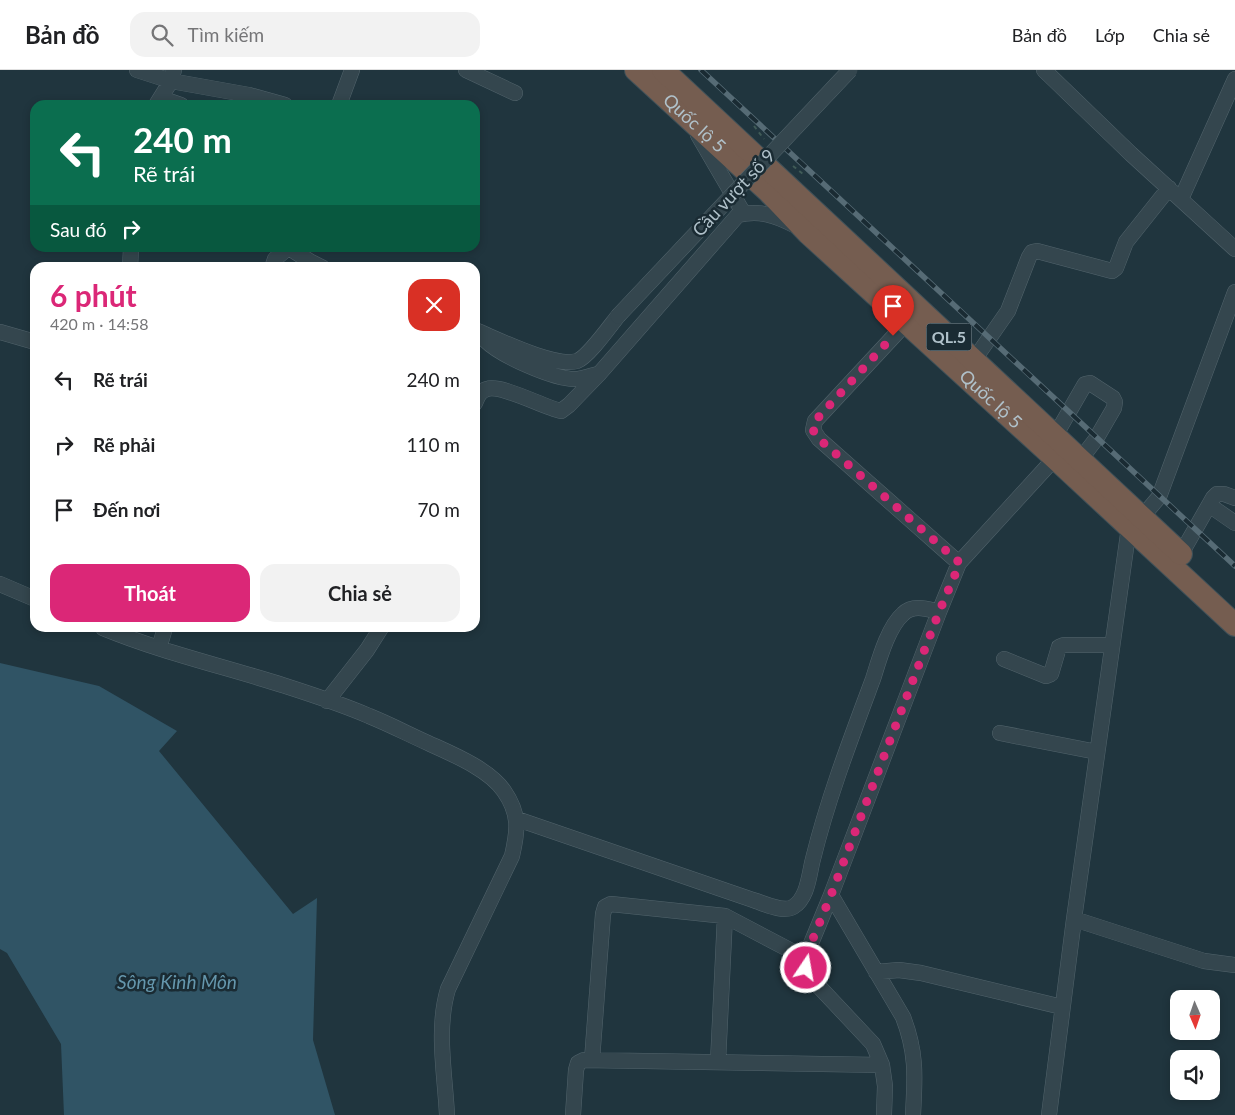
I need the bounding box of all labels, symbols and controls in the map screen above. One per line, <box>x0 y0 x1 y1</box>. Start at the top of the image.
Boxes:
search box <box>130 12 480 57</box>
text: Bản đồ <box>25 20 100 49</box>
icon: search <box>148 21 176 49</box>
text: Tìm kiếm <box>188 23 264 46</box>
text: Bản đồ <box>1012 24 1067 46</box>
text: Lớp <box>1095 24 1125 46</box>
text: Chia sẻ <box>1153 24 1210 46</box>
street label: Quốc lộ 5 <box>659 88 731 157</box>
text: 240 m <box>133 118 232 160</box>
icon: left <box>50 120 115 185</box>
street label: Cầu vượt số 9 <box>687 144 779 240</box>
text: Rẽ trái <box>133 160 195 187</box>
icon: right <box>117 215 145 243</box>
text: Sau đó <box>50 218 107 241</box>
text: 6 phút <box>50 277 137 313</box>
button: close <box>408 279 460 331</box>
pin <box>872 285 914 336</box>
icon: arrive <box>879 292 907 320</box>
text: 420 m · 14:58 <box>50 314 149 333</box>
road number: QL.5 <box>926 323 972 350</box>
street label: Quốc lộ 5 <box>955 364 1027 433</box>
icon: left <box>50 366 78 394</box>
text: Rẽ trái <box>93 368 148 391</box>
text: 240 m <box>406 368 460 391</box>
icon: right <box>50 431 78 459</box>
text: Rẽ phải <box>93 433 155 456</box>
text: 110 m <box>406 433 460 456</box>
icon: arrive <box>50 496 78 524</box>
text: Đến nơi <box>93 498 160 521</box>
text: 70 m <box>417 498 460 521</box>
button: Thoát <box>50 564 250 622</box>
button: Chia sẻ <box>260 564 460 622</box>
position arrow <box>779 941 831 993</box>
water label: Sông Kinh Môn <box>117 970 237 993</box>
north arrow <box>1170 990 1220 1040</box>
map controls <box>1170 990 1220 1100</box>
button: sound <box>1170 1050 1220 1100</box>

